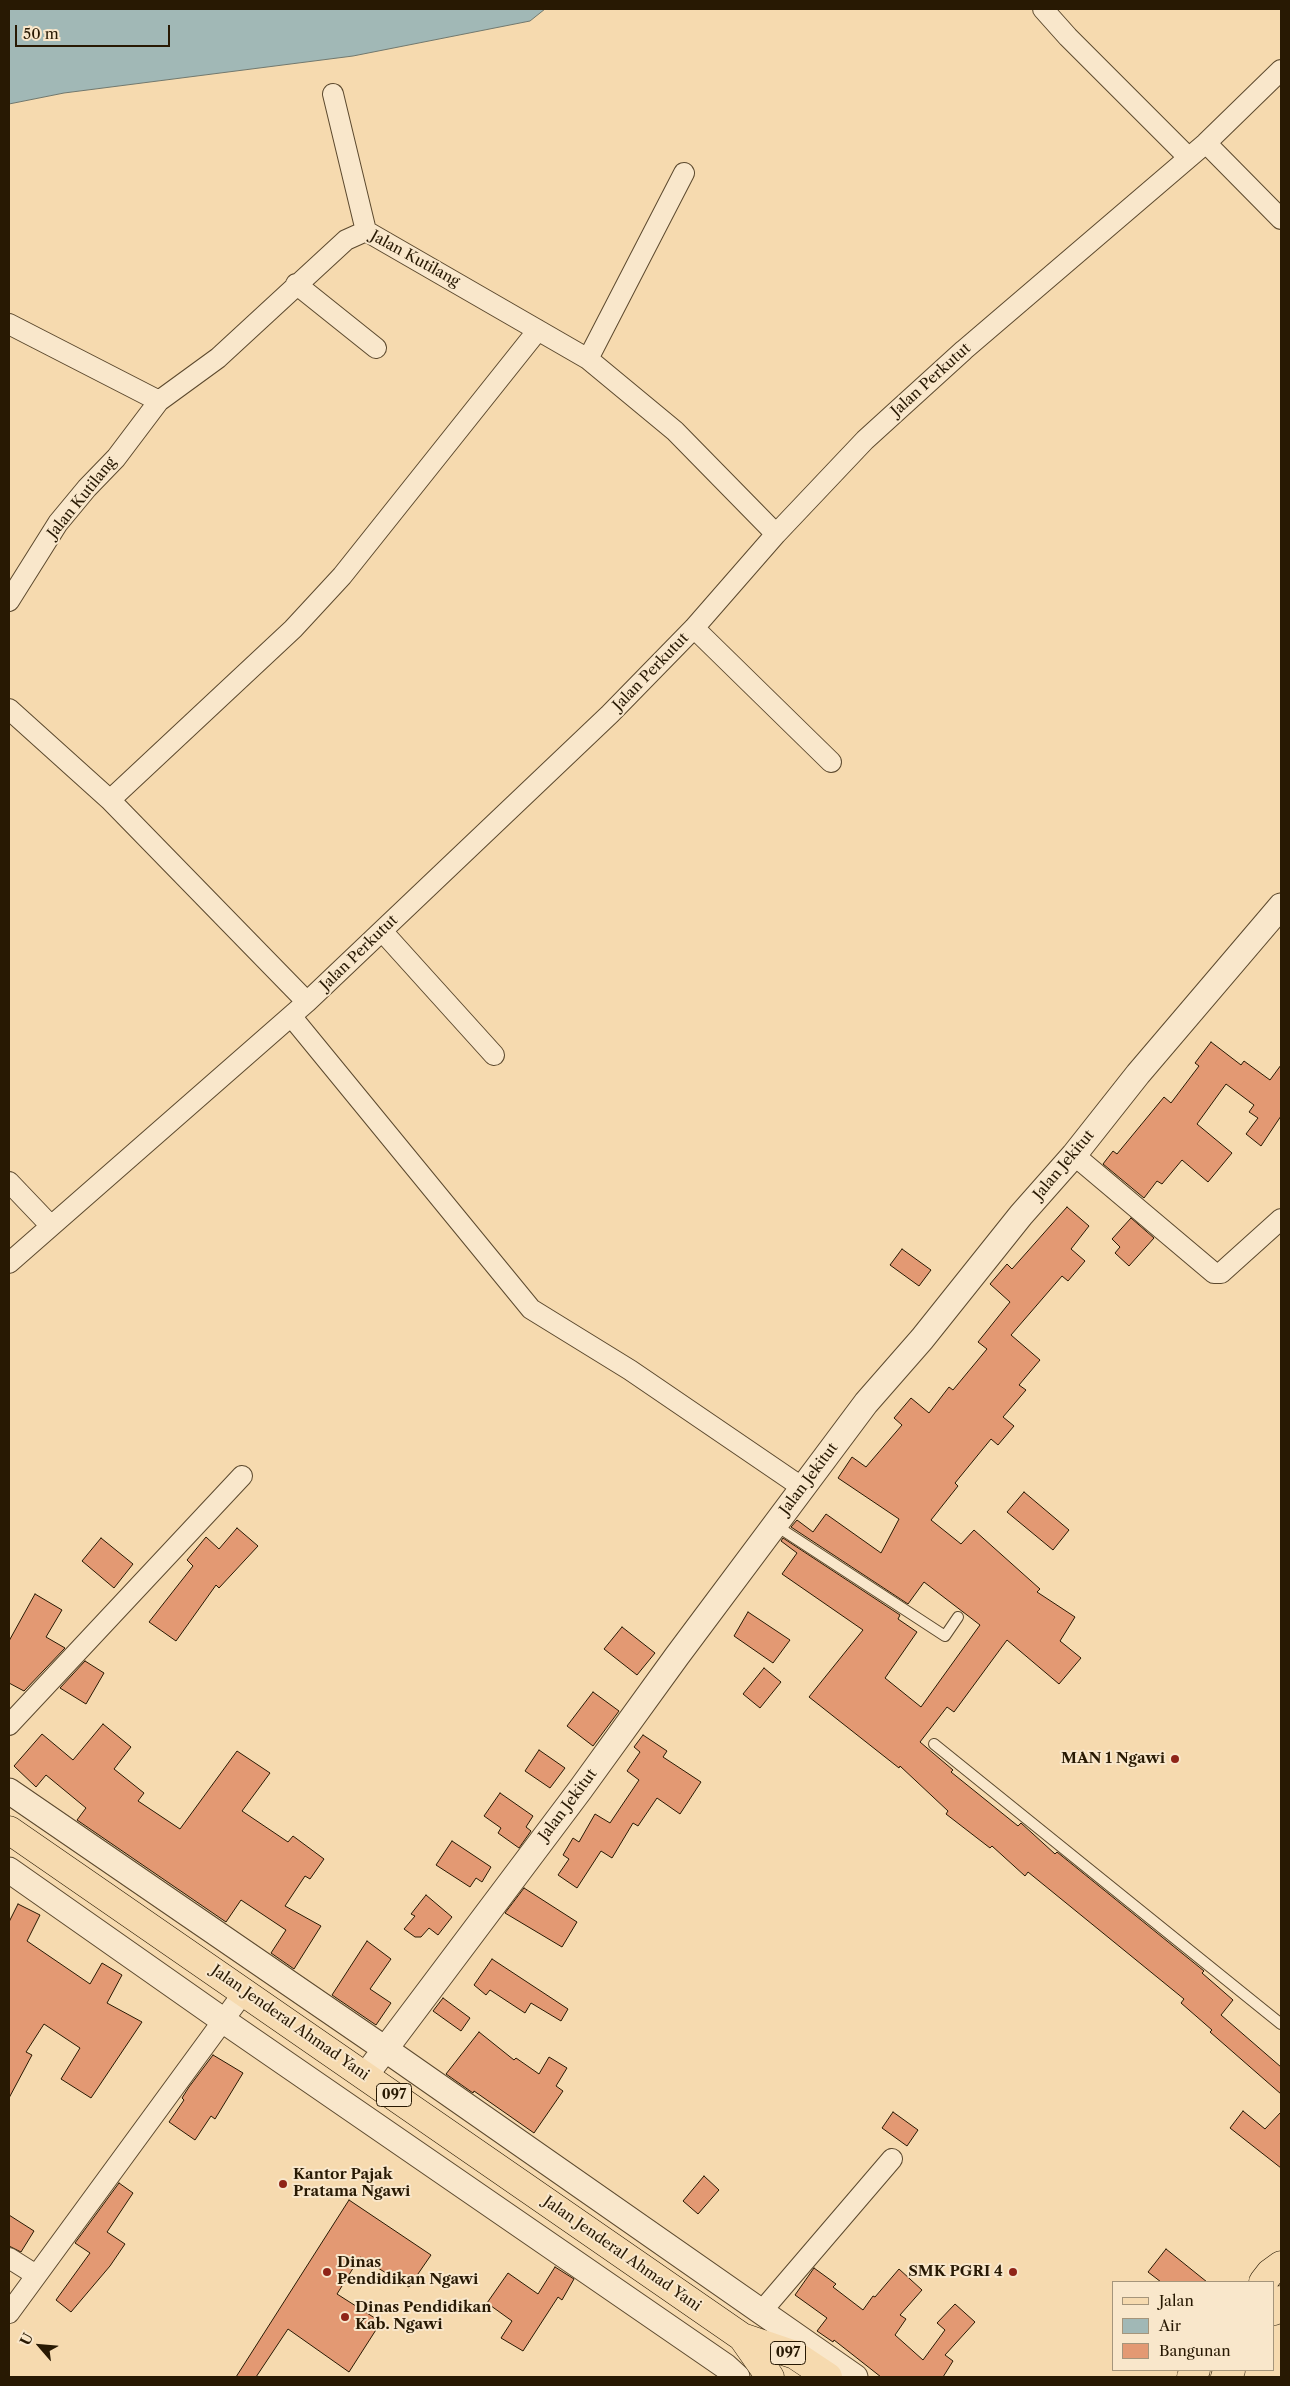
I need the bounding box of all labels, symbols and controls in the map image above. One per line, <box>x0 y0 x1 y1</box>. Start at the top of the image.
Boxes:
scale bar <box>18 15 172 47</box>
text: 50 m <box>23 24 59 43</box>
street label: Jalan Kutilang <box>367 227 463 291</box>
street label: Jalan Perkutut <box>888 340 974 420</box>
street label: Jalan Kutilang <box>44 454 120 542</box>
street label: Jalan Perkutut <box>610 630 692 714</box>
street label: Jalan Perkutut <box>317 912 401 994</box>
street label: Jalan Jekitut <box>1030 1127 1098 1203</box>
street label: Jalan Jekitut <box>776 1439 842 1519</box>
place label: MAN 1 Ngawi <box>1061 1750 1165 1768</box>
marker: MAN 1 Ngawi <box>1169 1753 1181 1765</box>
street label: Jalan Jekitut <box>535 1765 601 1845</box>
street label: Jalan Jenderal Ahmad Yani <box>208 1962 372 2084</box>
road number: 097 <box>376 2084 412 2106</box>
place label: Kantor Pajak Pratama Ngawi <box>293 2166 410 2201</box>
marker: Kantor Pajak Pratama Ngawi <box>277 2178 289 2190</box>
street label: Jalan Jenderal Ahmad Yani <box>540 2193 704 2315</box>
place label: Dinas Pendidikan Ngawi <box>337 2254 478 2289</box>
place label: SMK PGRI 4 <box>908 2263 1003 2281</box>
marker: Dinas Pendidikan Ngawi <box>321 2266 333 2278</box>
marker: SMK PGRI 4 <box>1007 2266 1019 2278</box>
legend <box>1112 2281 1275 2371</box>
text: Jalan <box>1159 2291 1194 2310</box>
place label: Dinas Pendidikan Kab. Ngawi <box>355 2299 492 2334</box>
marker: Dinas Pendidikan Kab. Ngawi <box>339 2311 351 2323</box>
text: Air <box>1159 2316 1181 2335</box>
north arrow <box>15 2321 65 2371</box>
text: U <box>16 2330 37 2348</box>
text: Bangunan <box>1159 2341 1231 2360</box>
road number: 097 <box>770 2342 806 2364</box>

